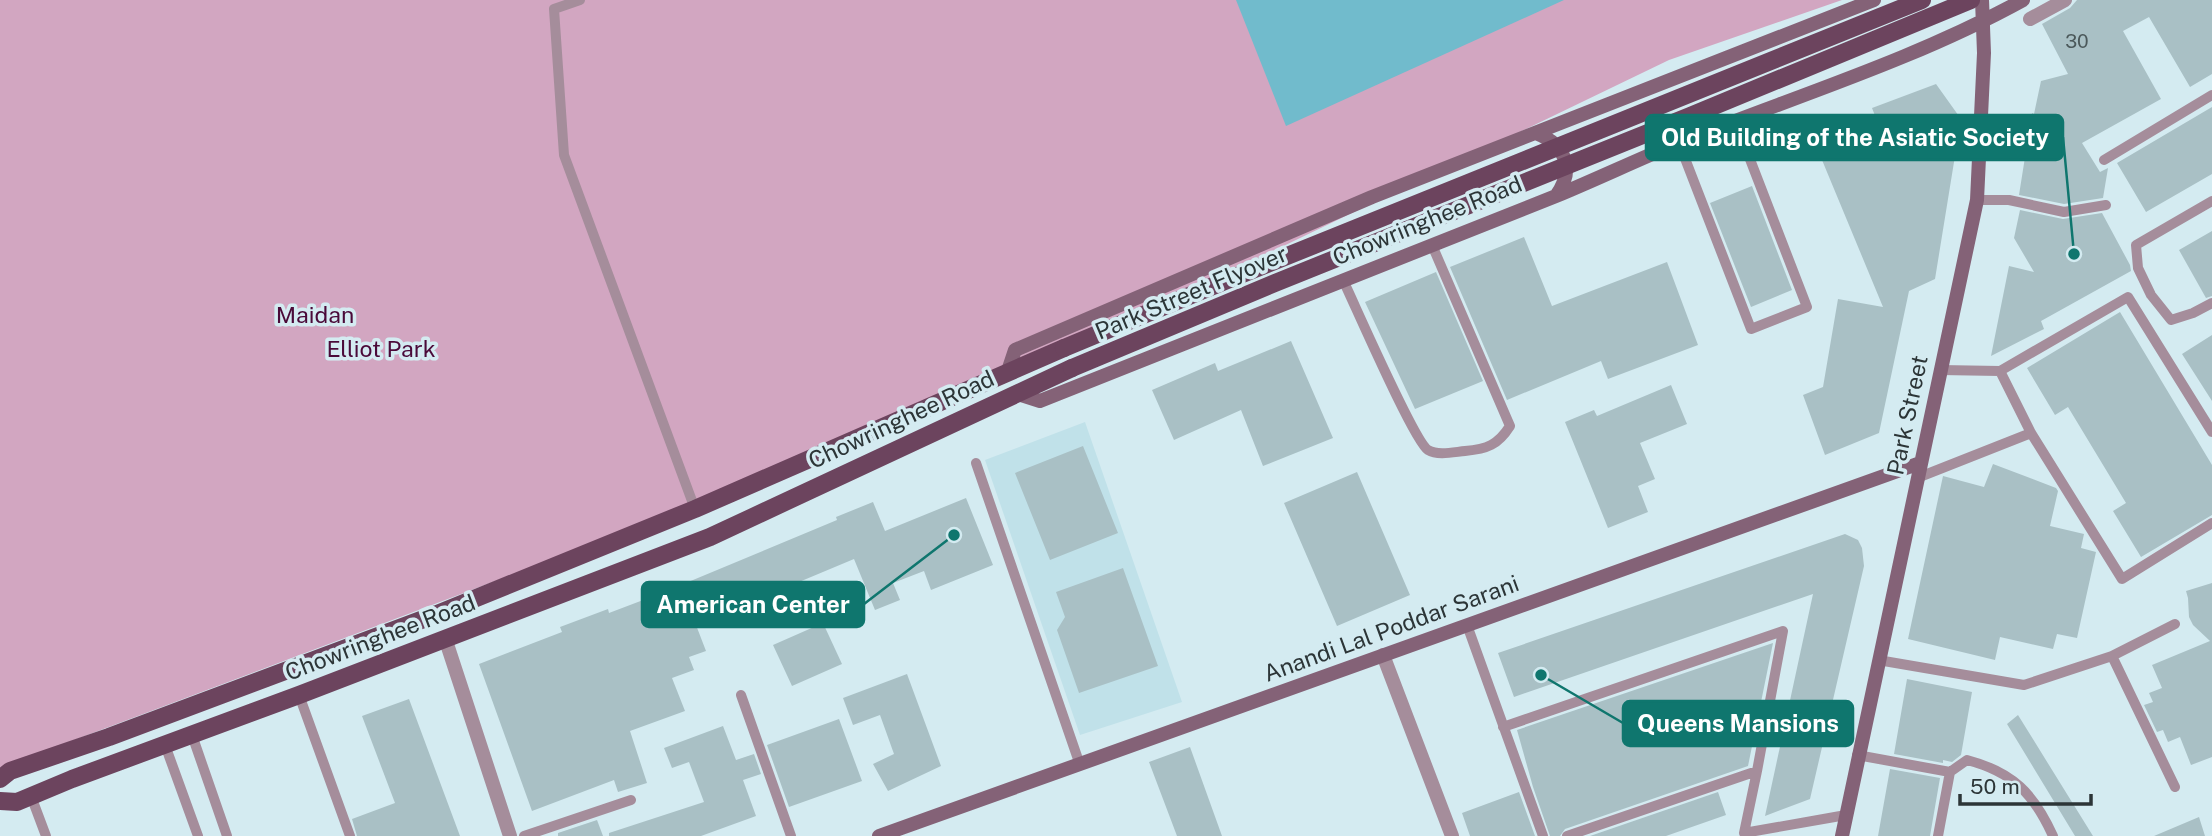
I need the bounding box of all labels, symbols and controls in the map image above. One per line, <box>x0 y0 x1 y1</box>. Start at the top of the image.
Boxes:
house number: 30 <box>2065 30 2089 52</box>
callout: Old Building of the Asiatic Society <box>1646 115 2063 160</box>
text: Old Building of the Asiatic Society <box>1661 123 2049 151</box>
street label: Chowringhee Road <box>1329 170 1525 270</box>
street label: Park Street Flyover <box>1091 239 1291 345</box>
park label: Maidan <box>276 301 354 328</box>
park label: Elliot Park <box>326 335 436 362</box>
street label: Park Street <box>1881 353 1933 477</box>
street label: Chowringhee Road <box>804 364 998 474</box>
street label: Anandi Lal Poddar Sarani <box>1260 569 1522 687</box>
callout: American Center <box>642 582 864 627</box>
street label: Chowringhee Road <box>281 588 479 686</box>
text: American Center <box>656 590 850 618</box>
callout: Queens Mansions <box>1623 701 1853 746</box>
text: Queens Mansions <box>1637 709 1839 737</box>
scale bar <box>1960 762 2091 806</box>
text: 50 m <box>1970 774 2020 799</box>

